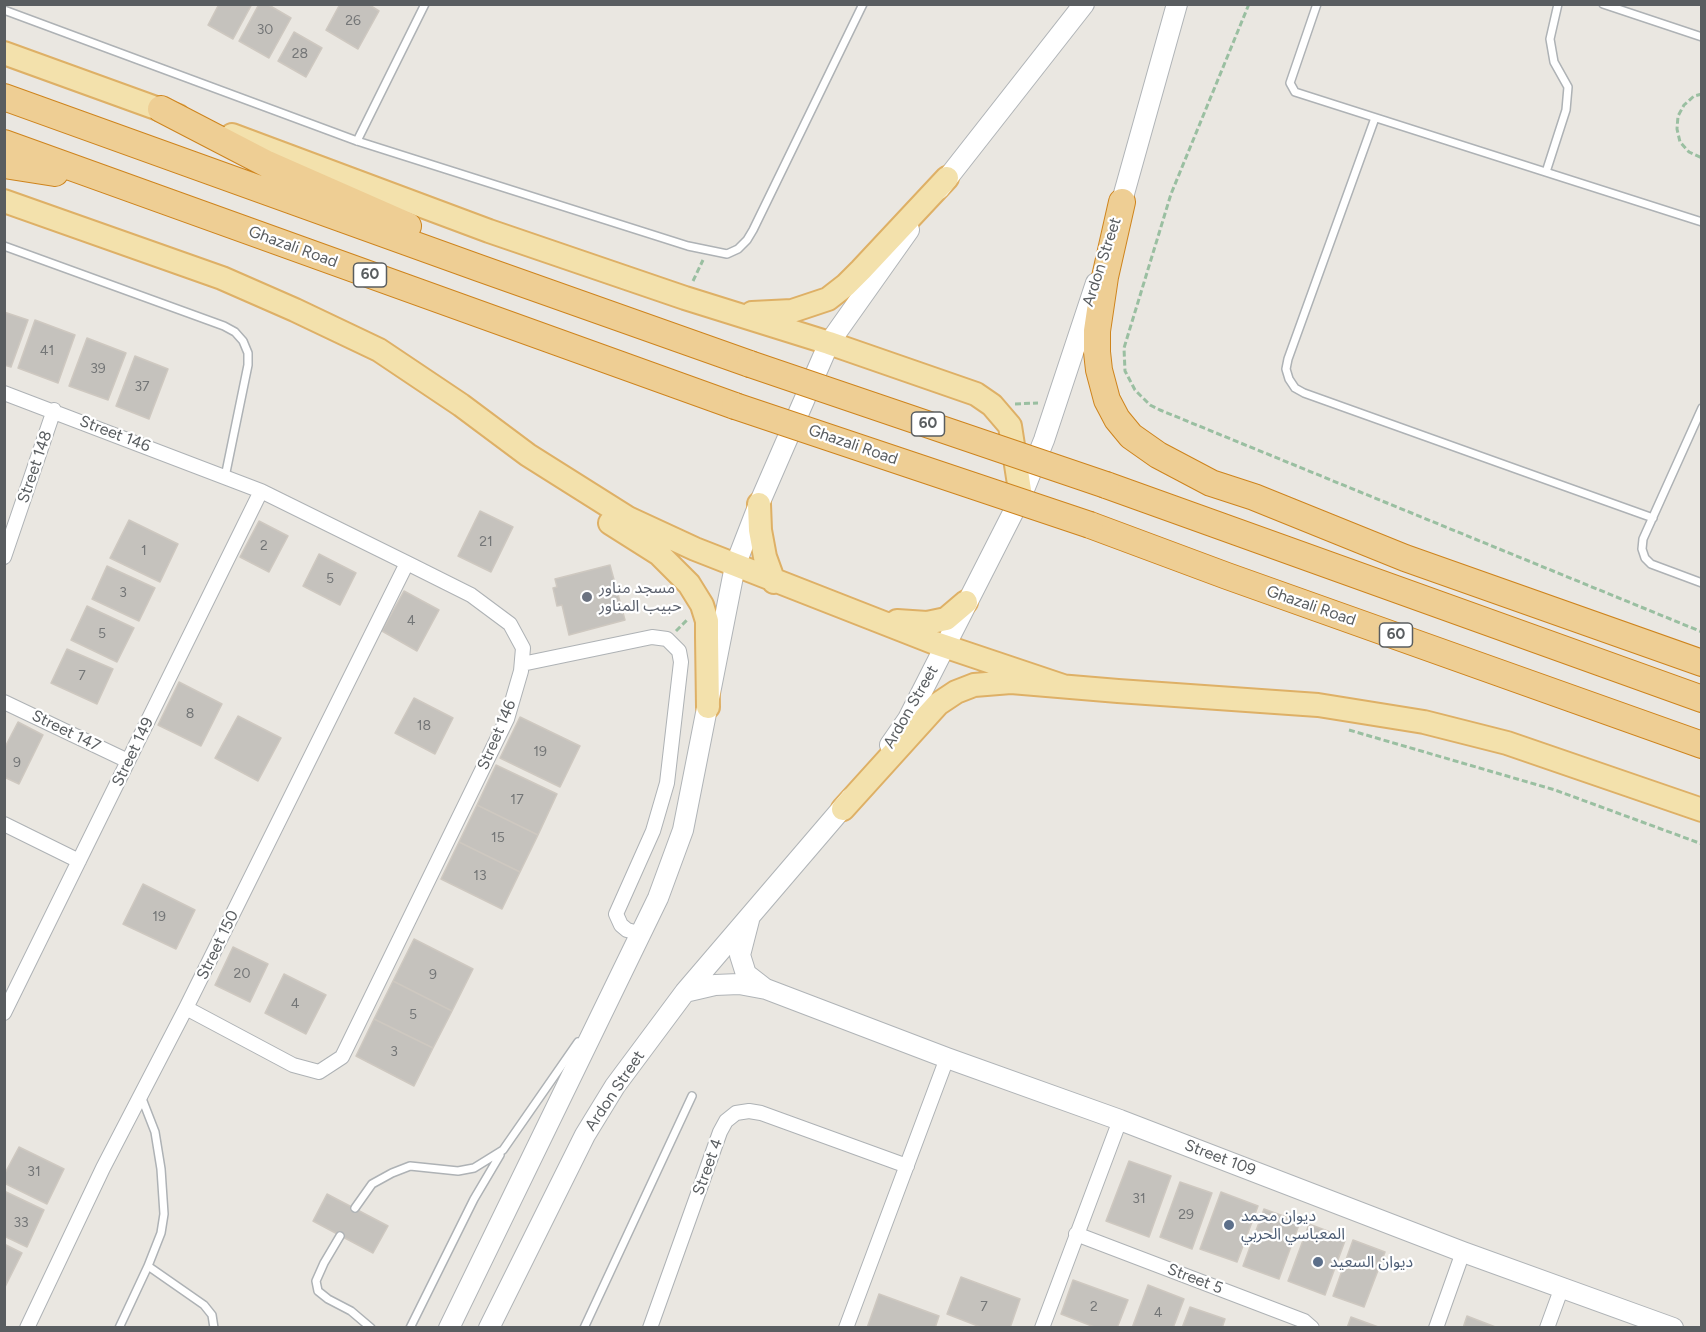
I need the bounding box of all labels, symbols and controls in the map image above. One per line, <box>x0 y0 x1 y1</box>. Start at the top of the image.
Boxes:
house number: 26 <box>345 13 361 29</box>
house number: 30 <box>257 22 273 38</box>
house number: 28 <box>292 46 308 62</box>
street label: Ardon Street <box>1079 215 1125 309</box>
street label: Ghazali Road <box>246 222 340 272</box>
road number: 60 <box>354 263 386 287</box>
house number: 41 <box>40 343 54 359</box>
house number: 39 <box>90 361 106 377</box>
house number: 37 <box>134 379 150 395</box>
street label: Street 146 <box>77 412 153 456</box>
road number: 60 <box>912 412 944 436</box>
street label: Ghazali Road <box>806 421 900 469</box>
street label: Street 148 <box>14 428 56 506</box>
house number: 21 <box>479 534 493 550</box>
house number: 2 <box>260 538 268 554</box>
house number: 1 <box>141 543 147 559</box>
house number: 5 <box>326 571 334 587</box>
place label: مسجد مناور حبيب المناور <box>599 578 682 616</box>
street label: Ghazali Road <box>1264 582 1358 630</box>
house number: 3 <box>119 585 127 601</box>
marker: مسجد مناور حبيب المناور <box>580 590 594 604</box>
house number: 4 <box>407 613 415 629</box>
road number: 60 <box>1380 623 1412 647</box>
house number: 5 <box>98 626 106 642</box>
street label: Ardon Street <box>880 662 942 752</box>
house number: 7 <box>78 668 86 684</box>
street label: Street 146 <box>474 697 520 773</box>
street label: Street 147 <box>29 706 103 756</box>
house number: 8 <box>186 706 194 722</box>
street label: Street 149 <box>108 714 158 790</box>
house number: 18 <box>417 718 431 734</box>
house number: 19 <box>533 744 547 760</box>
house number: 9 <box>13 755 21 771</box>
house number: 17 <box>510 792 524 808</box>
house number: 15 <box>491 830 505 846</box>
house number: 13 <box>473 868 487 884</box>
street label: Street 150 <box>193 907 243 983</box>
house number: 19 <box>152 909 166 925</box>
house number: 20 <box>234 966 250 982</box>
house number: 9 <box>429 967 437 983</box>
house number: 4 <box>291 996 299 1012</box>
house number: 5 <box>409 1007 417 1023</box>
house number: 3 <box>390 1044 398 1060</box>
street label: Ardon Street <box>581 1047 649 1135</box>
street label: Street 4 <box>689 1136 727 1198</box>
street label: Street 109 <box>1182 1136 1258 1180</box>
house number: 31 <box>27 1164 41 1180</box>
house number: 31 <box>1132 1191 1146 1207</box>
place label: ديوان محمد المعباسي الحربي <box>1241 1206 1345 1244</box>
house number: 29 <box>1178 1207 1194 1223</box>
house number: 33 <box>13 1215 29 1231</box>
marker: ديوان محمد المعباسي الحربي <box>1222 1218 1236 1232</box>
place label: ديوان السعيد <box>1330 1252 1413 1272</box>
marker: ديوان السعيد <box>1311 1255 1325 1269</box>
street label: Street 5 <box>1165 1260 1225 1298</box>
house number: 7 <box>980 1299 988 1315</box>
house number: 2 <box>1090 1299 1098 1315</box>
house number: 4 <box>1154 1305 1162 1321</box>

